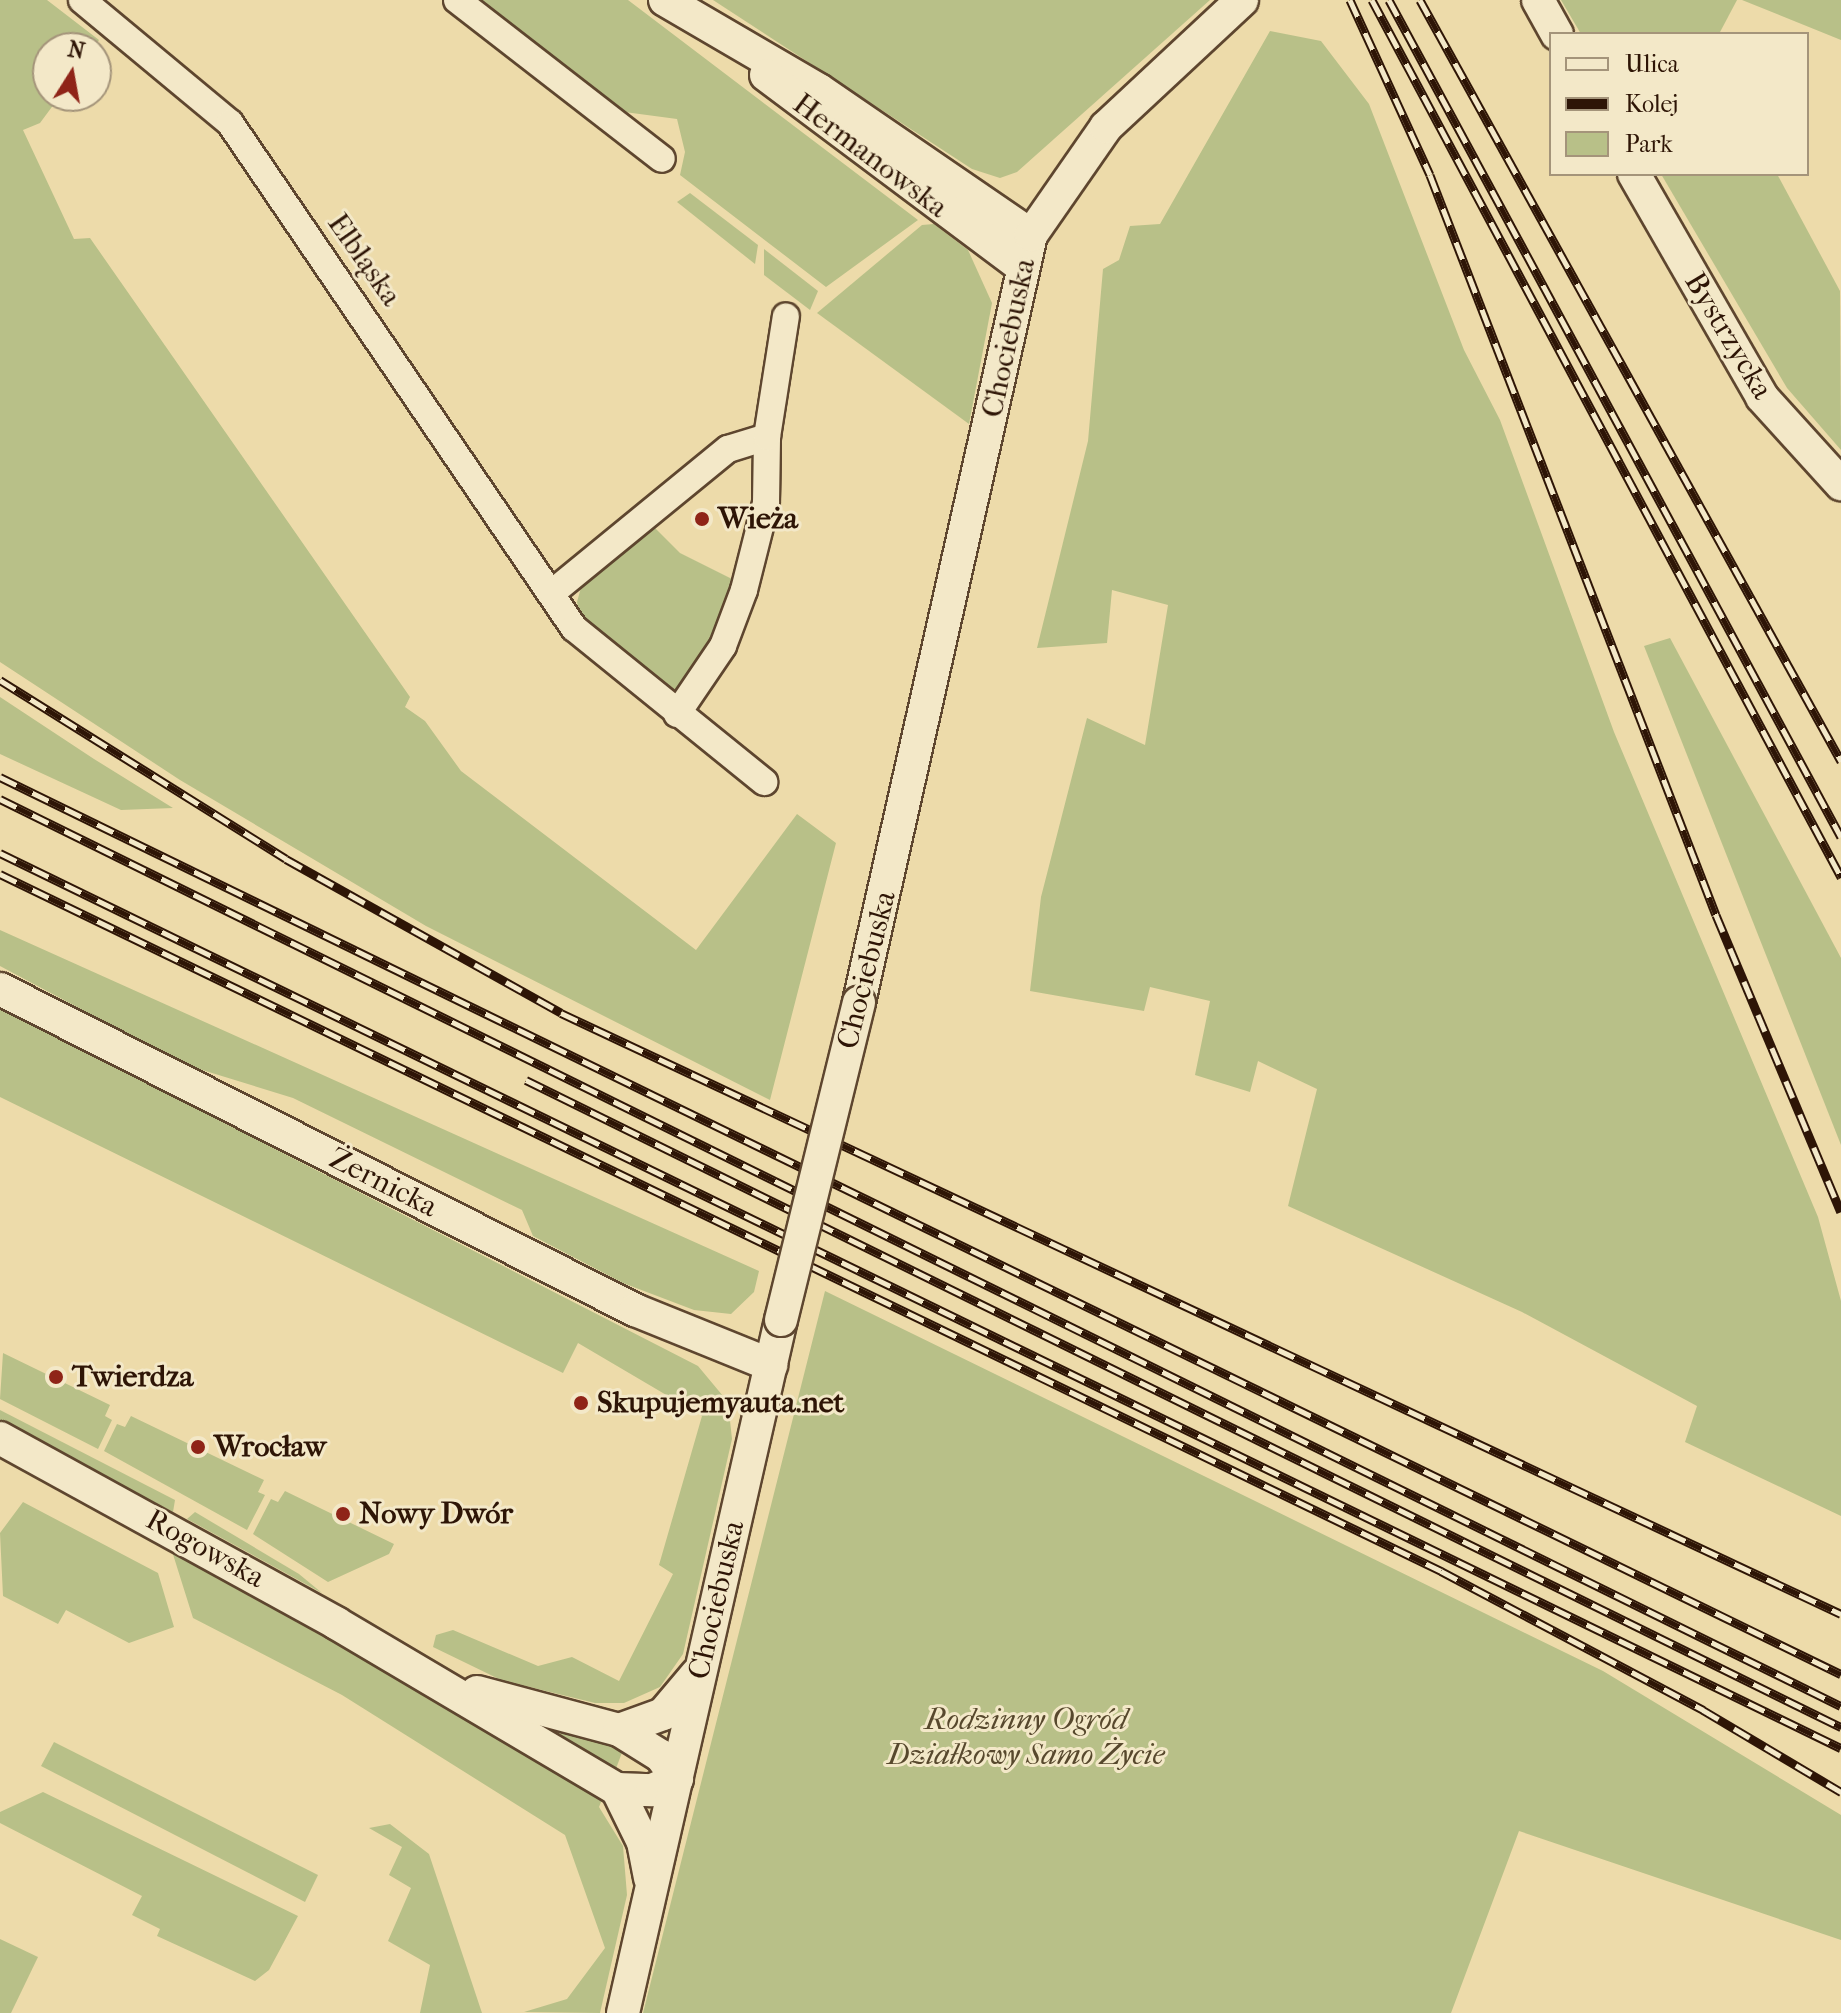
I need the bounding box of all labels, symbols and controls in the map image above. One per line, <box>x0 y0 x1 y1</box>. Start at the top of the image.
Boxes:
north arrow <box>32 32 112 112</box>
legend <box>1549 32 1809 176</box>
text: N <box>66 36 87 65</box>
text: Ulica <box>1625 50 1679 78</box>
street label: Hermanowska <box>786 86 954 226</box>
text: Kolej <box>1625 90 1678 118</box>
text: Park <box>1625 130 1673 158</box>
street label: Elbląska <box>319 207 409 313</box>
street label: Chociebuska <box>975 255 1043 421</box>
street label: Bystrzycka <box>1676 266 1780 406</box>
place label: Wieża <box>718 501 798 537</box>
marker: Wieża <box>693 510 711 528</box>
street label: Chociebuska <box>830 887 904 1053</box>
street label: Żernicka <box>323 1141 443 1225</box>
place label: Twierdza <box>72 1359 193 1395</box>
marker: Twierdza <box>47 1368 65 1386</box>
place label: Skupujemyauta.net <box>597 1385 844 1421</box>
marker: Skupujemyauta.net <box>572 1394 590 1412</box>
place label: Wrocław <box>214 1429 326 1465</box>
marker: Wrocław <box>189 1438 207 1456</box>
place label: Nowy Dwór <box>359 1496 513 1532</box>
street label: Rogowska <box>140 1502 270 1596</box>
marker: Nowy Dwór <box>334 1505 352 1523</box>
street label: Chociebuska <box>681 1517 753 1683</box>
park label: Rodzinny Ogród Działkowy Samo Życie <box>888 1702 1164 1772</box>

